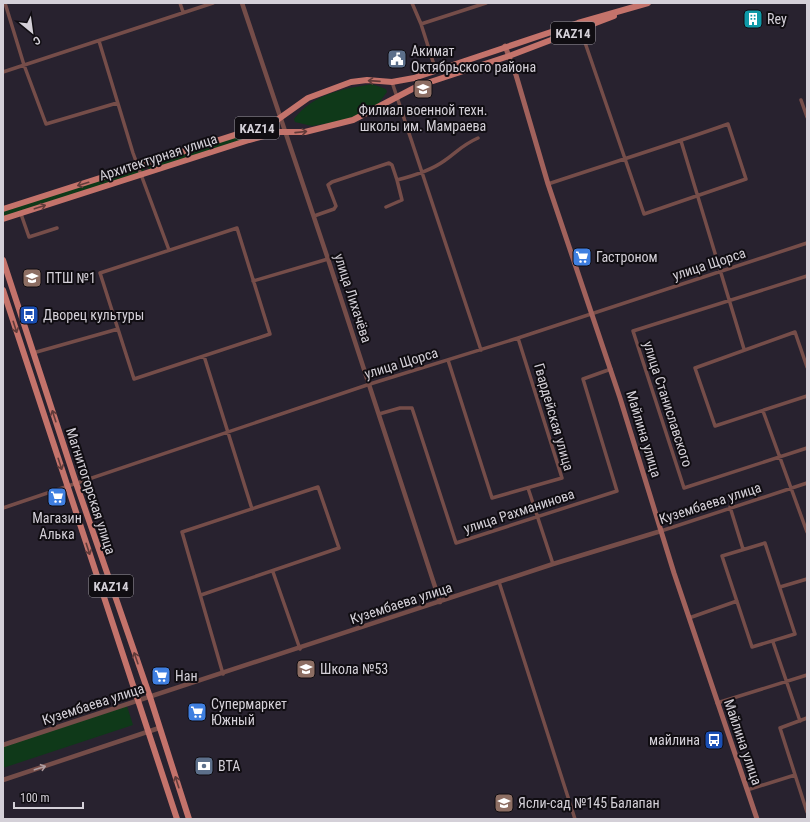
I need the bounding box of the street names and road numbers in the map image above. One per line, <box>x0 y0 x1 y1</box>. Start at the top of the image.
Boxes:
road number: KAZ14 <box>551 22 595 44</box>
road number: KAZ14 <box>235 117 279 139</box>
street label: Архитектурная улица <box>97 130 219 184</box>
street label: улица Щорса <box>670 245 748 283</box>
street label: улица Лихачёва <box>331 251 375 345</box>
street label: улица Станиславского <box>640 339 696 469</box>
street label: улица Щорса <box>362 344 440 382</box>
street label: Гвардейская улица <box>531 361 577 473</box>
street label: Майлина улица <box>623 389 665 479</box>
street label: Магнитогорская улица <box>63 426 119 556</box>
street label: Кузембаева улица <box>657 479 763 527</box>
street label: улица Рахманинова <box>462 486 576 536</box>
road number: KAZ14 <box>89 575 133 597</box>
street label: Кузембаева улица <box>348 579 454 627</box>
street label: Кузембаева улица <box>40 680 146 728</box>
street label: Майлина улица <box>721 697 765 787</box>

